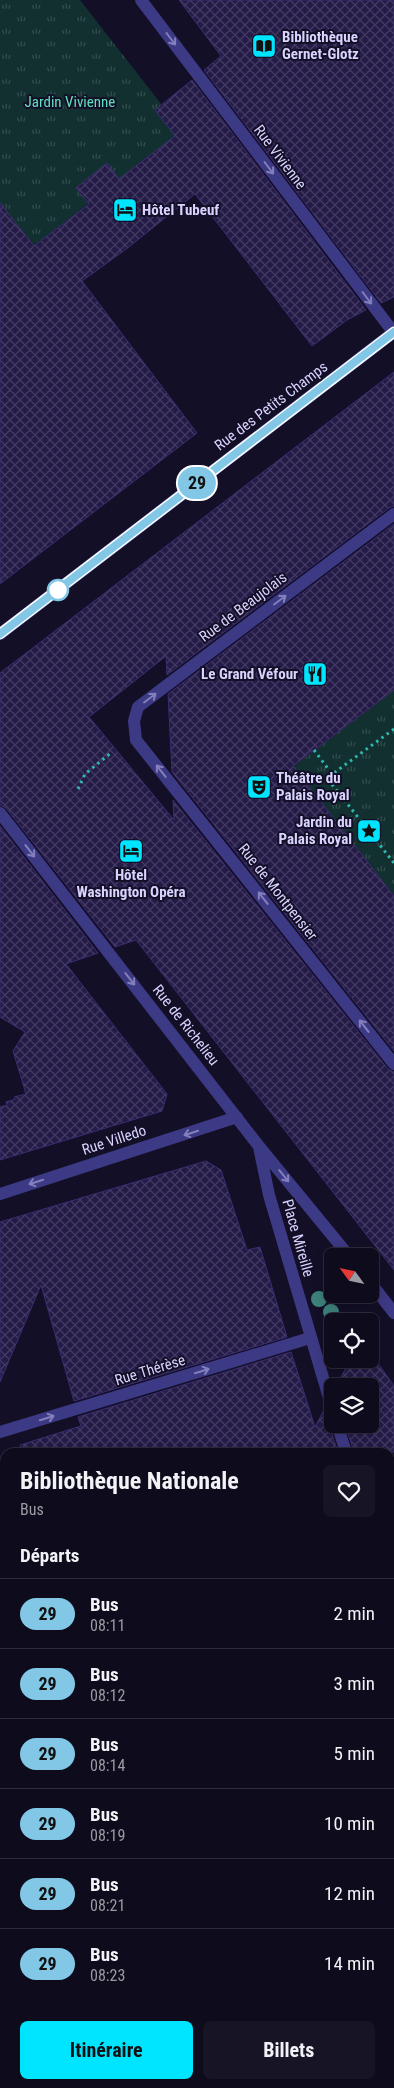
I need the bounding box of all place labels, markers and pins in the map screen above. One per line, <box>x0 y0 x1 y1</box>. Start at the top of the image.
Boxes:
place label: Bibliothèque Gernet-Glotz <box>282 28 359 63</box>
library icon: Bibliothèque Gernet-Glotz <box>251 33 277 59</box>
hotel icon: Hôtel Tubeuf <box>112 197 138 223</box>
place label: Hôtel Tubeuf <box>142 201 219 219</box>
unlabelled marker <box>47 579 69 601</box>
restaurant icon: Le Grand Véfour <box>302 661 328 687</box>
place label: Le Grand Véfour <box>201 665 298 683</box>
place label: Théâtre du Palais Royal <box>276 769 349 804</box>
theatre icon: Théâtre du Palais Royal <box>246 774 272 800</box>
place label: Jardin du Palais Royal <box>279 813 352 848</box>
place icon: Jardin du Palais Royal <box>356 818 382 844</box>
hotel icon: Hôtel Washington Opéra <box>118 838 144 864</box>
place label: Hôtel Washington Opéra <box>76 866 186 901</box>

